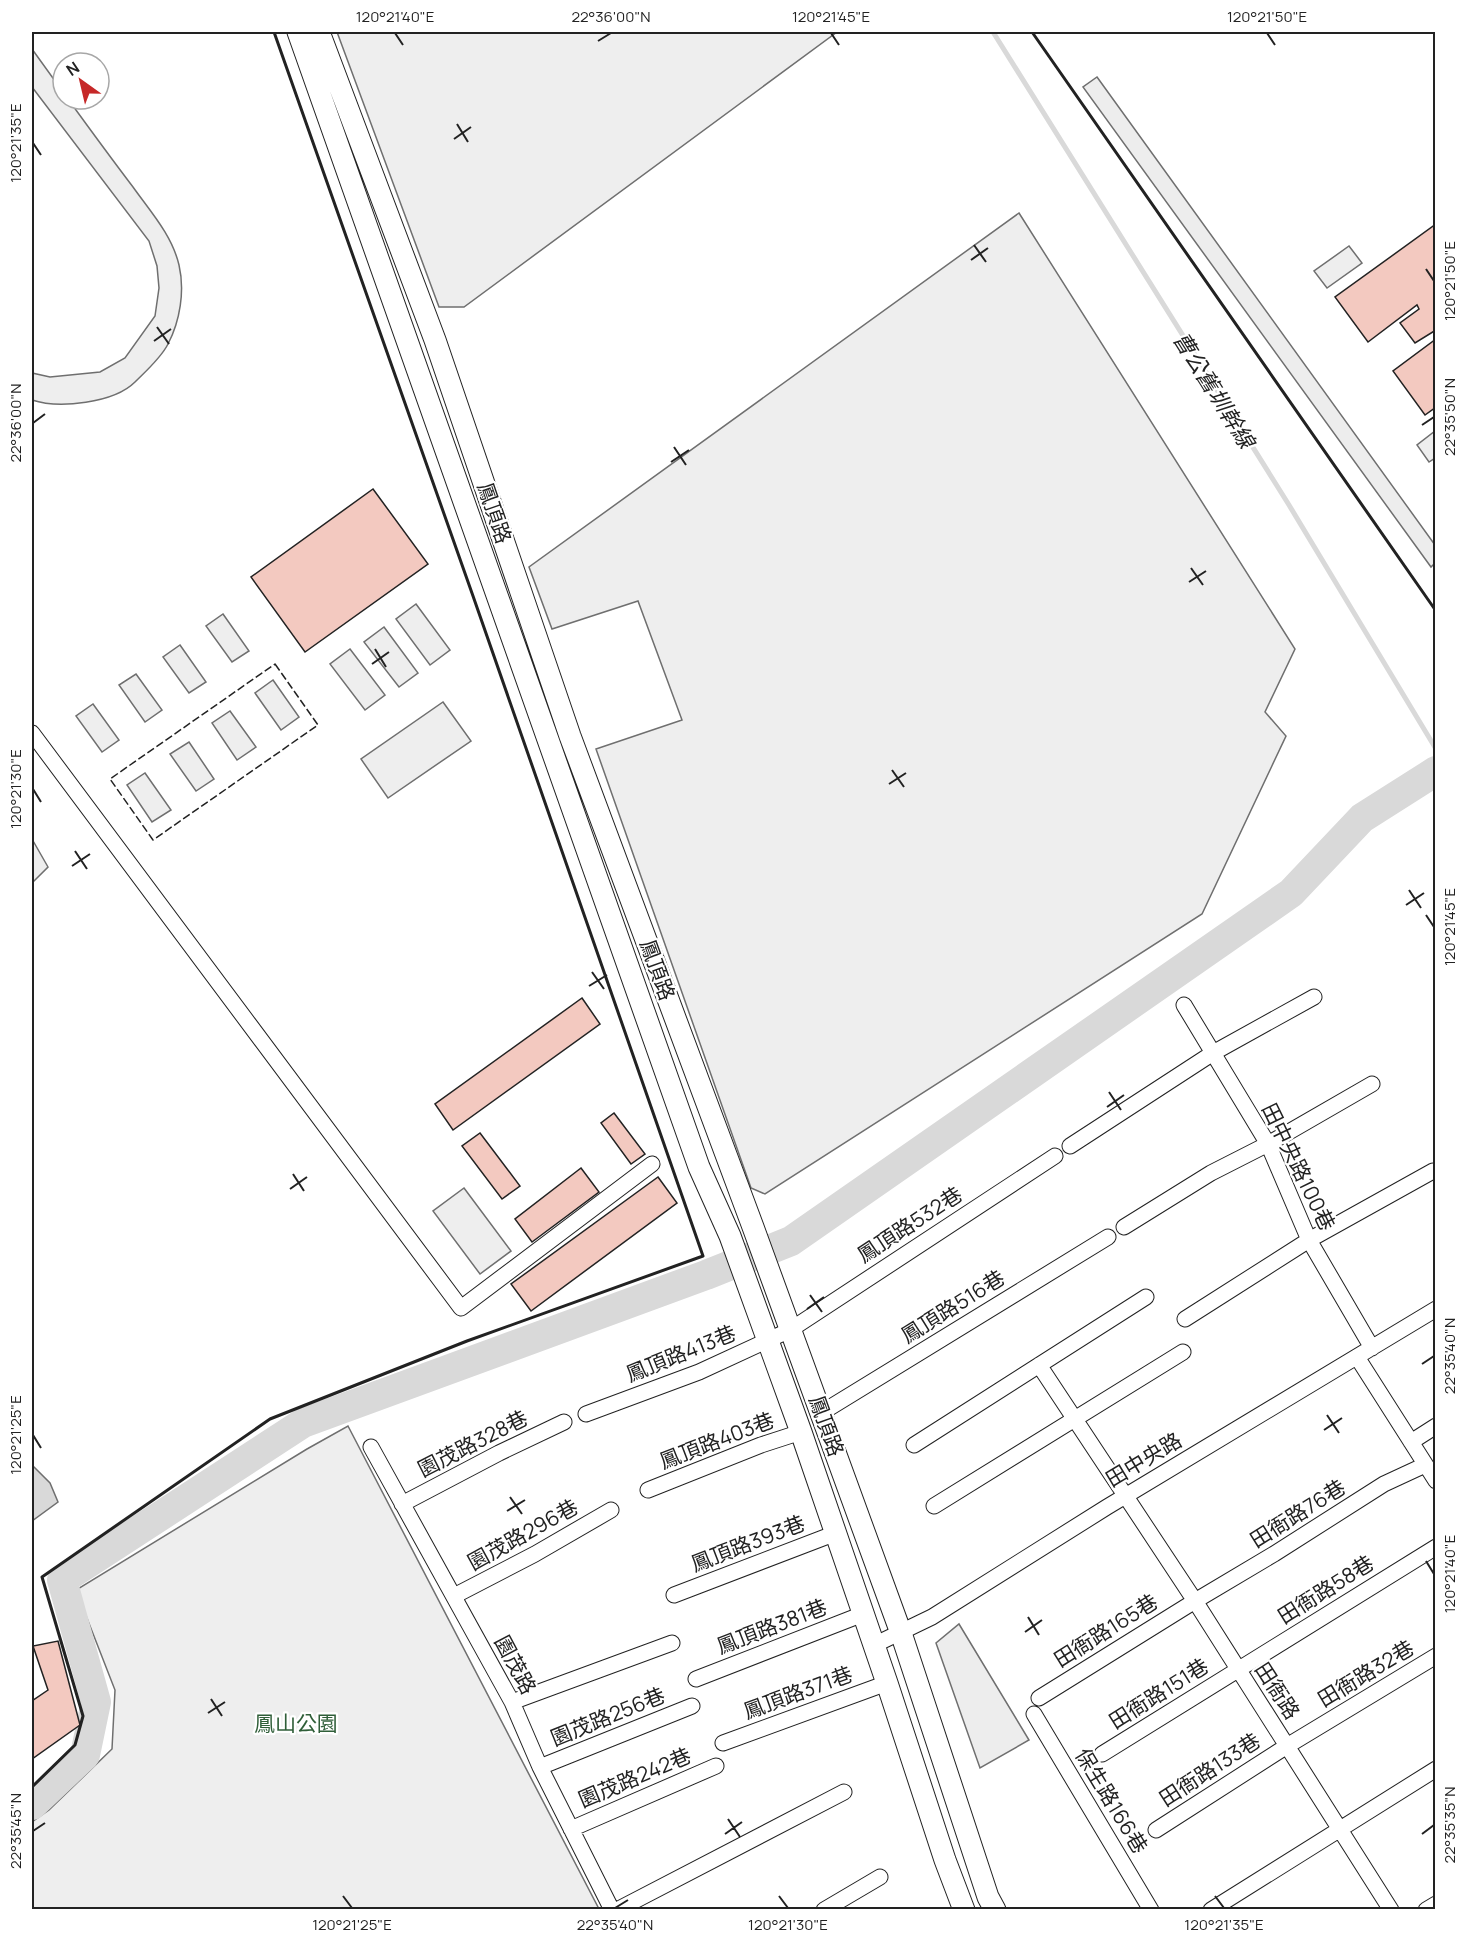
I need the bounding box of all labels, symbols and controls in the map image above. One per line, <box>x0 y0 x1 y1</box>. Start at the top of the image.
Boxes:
text: 120°21'40"E <box>356 6 434 27</box>
text: 22°36'00"N <box>571 6 651 27</box>
text: 120°21'45"E <box>792 6 870 27</box>
text: 120°21'50"E <box>1227 6 1307 27</box>
north arrow <box>51 51 111 111</box>
text: N <box>62 56 84 81</box>
text: 120°21'35"E <box>5 103 26 183</box>
text: 120°21'50"E <box>1439 241 1460 321</box>
water label: 曹公舊圳幹線 <box>1166 326 1263 456</box>
text: 22°35'50"N <box>1439 378 1460 456</box>
text: 22°36'00"N <box>5 383 26 463</box>
street label: 鳳頂路 <box>471 478 518 547</box>
text: 120°21'30"E <box>5 749 26 829</box>
text: 120°21'45"E <box>1439 888 1460 966</box>
street label: 鳳頂路 <box>634 935 682 1004</box>
street label: 田中央路100巷 <box>1256 1098 1342 1235</box>
street label: 鳳頂路532巷 <box>852 1180 967 1269</box>
street label: 鳳頂路516巷 <box>895 1263 1010 1349</box>
street label: 鳳頂路413巷 <box>622 1318 740 1388</box>
text: 22°35'40"N <box>1439 1318 1460 1394</box>
street label: 鳳頂路 <box>803 1391 851 1460</box>
text: 120°21'25"E <box>5 1395 26 1475</box>
street label: 園茂路328巷 <box>413 1403 532 1483</box>
street label: 鳳頂路403巷 <box>655 1405 778 1475</box>
street label: 田中央路 <box>1100 1426 1187 1493</box>
street label: 田衙路76巷 <box>1244 1473 1351 1554</box>
street label: 園茂路296巷 <box>462 1492 583 1576</box>
street label: 鳳頂路393巷 <box>686 1508 809 1578</box>
text: 120°21'40"E <box>1439 1535 1460 1613</box>
street label: 田衙路58巷 <box>1272 1549 1379 1630</box>
street label: 田衙路165巷 <box>1048 1587 1163 1673</box>
street label: 鳳頂路381巷 <box>712 1592 831 1660</box>
street label: 園茂路 <box>489 1630 543 1699</box>
street label: 田衙路32巷 <box>1312 1633 1419 1713</box>
street label: 田衙路151巷 <box>1103 1651 1214 1735</box>
street label: 田衙路 <box>1249 1656 1307 1724</box>
street label: 鳳頂路371巷 <box>739 1659 856 1725</box>
street label: 園茂路256巷 <box>546 1680 669 1752</box>
park label: 鳳山公園 <box>254 1709 338 1737</box>
street label: 田衙路133巷 <box>1153 1726 1265 1812</box>
street label: 園茂路242巷 <box>574 1741 695 1813</box>
street label: 保生路166巷 <box>1069 1743 1154 1858</box>
text: 22°35'35"N <box>1439 1786 1460 1864</box>
text: 22°35'45"N <box>5 1793 26 1869</box>
text: 120°21'25"E <box>312 1914 392 1935</box>
text: 22°35'40"N <box>577 1914 653 1935</box>
text: 120°21'30"E <box>748 1914 828 1935</box>
text: 120°21'35"E <box>1184 1914 1264 1935</box>

